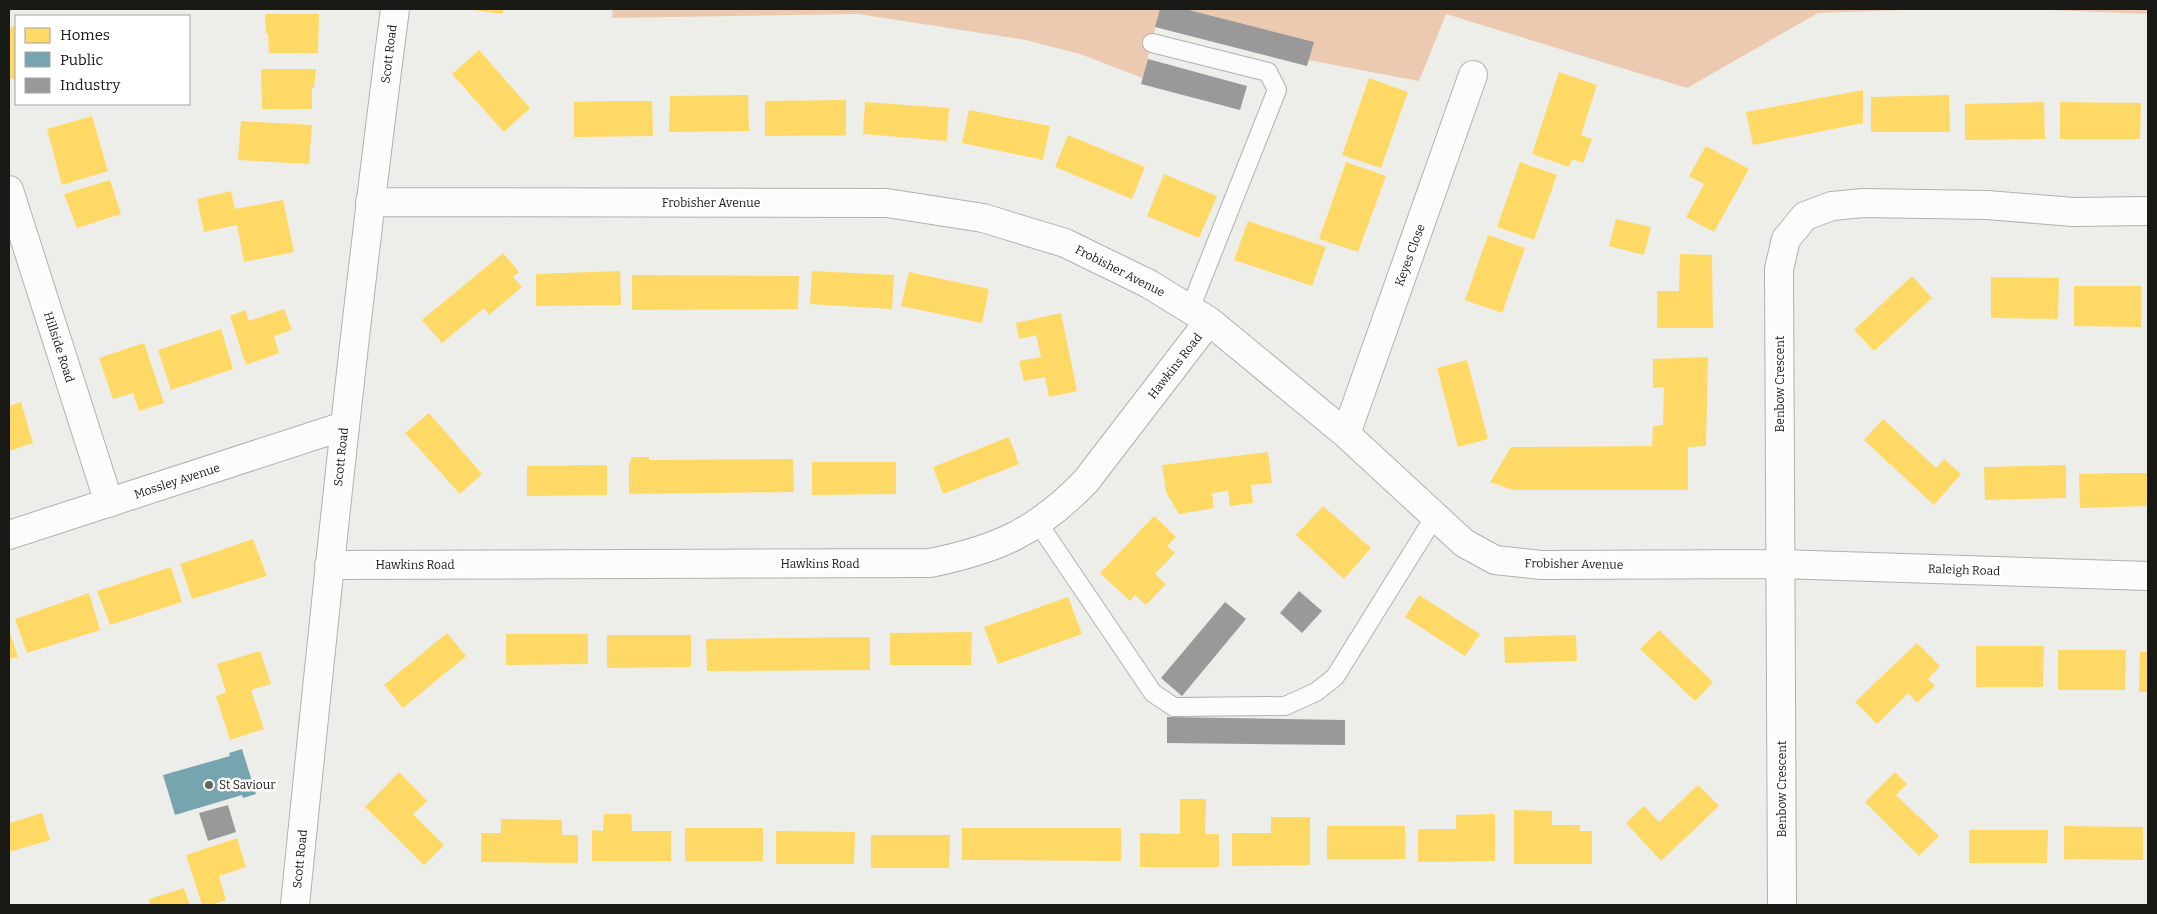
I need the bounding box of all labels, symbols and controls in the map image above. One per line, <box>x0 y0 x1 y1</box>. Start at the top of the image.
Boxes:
legend <box>15 15 190 105</box>
street label: Scott Road <box>378 24 400 84</box>
text: Homes <box>60 26 110 44</box>
text: Public <box>60 51 104 69</box>
text: Industry <box>60 76 120 94</box>
street label: Frobisher Avenue <box>662 196 760 210</box>
street label: Keyes Close <box>1392 222 1428 288</box>
street label: Frobisher Avenue <box>1073 242 1167 300</box>
street label: Hillside Road <box>41 310 77 384</box>
street label: Hawkins Road <box>1145 330 1205 402</box>
street label: Benbow Crescent <box>1773 335 1787 432</box>
street label: Scott Road <box>331 427 351 487</box>
street label: Mossley Avenue <box>132 461 222 501</box>
street label: Frobisher Avenue <box>1525 556 1623 572</box>
street label: Hawkins Road <box>780 557 860 571</box>
street label: Hawkins Road <box>375 558 455 572</box>
street label: Raleigh Road <box>1928 562 2000 578</box>
street label: Benbow Crescent <box>1775 740 1789 837</box>
place label: St Saviour <box>219 778 276 792</box>
marker: St Saviour <box>203 779 215 791</box>
street label: Scott Road <box>290 829 310 889</box>

